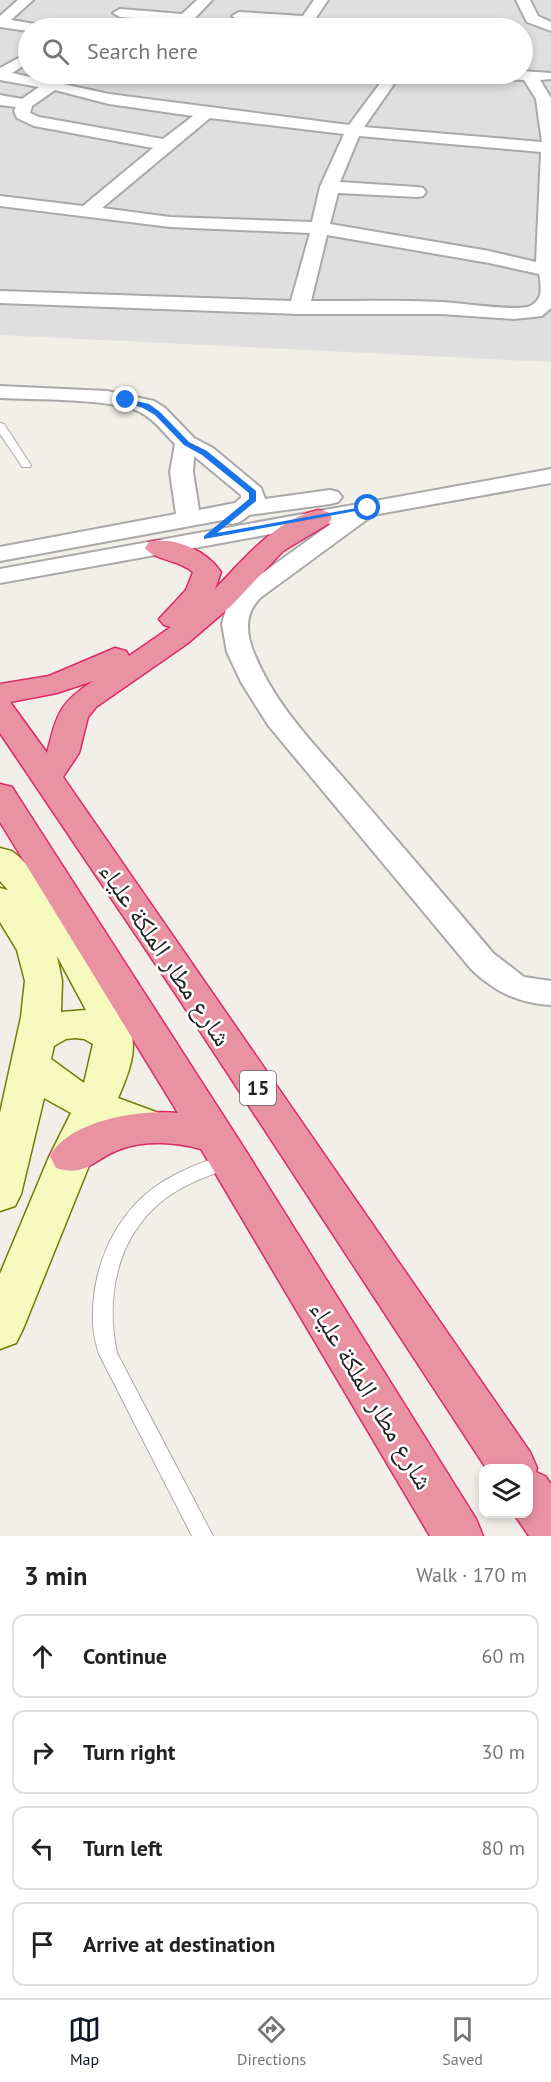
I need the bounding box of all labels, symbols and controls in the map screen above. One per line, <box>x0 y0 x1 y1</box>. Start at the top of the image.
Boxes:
search box <box>18 18 533 84</box>
icon: search <box>39 35 72 68</box>
text: Search here <box>87 37 198 65</box>
route end <box>112 386 138 412</box>
route start <box>354 494 380 520</box>
street label: شارع مطار الملكة علياء <box>92 856 240 1052</box>
road number: 15 <box>240 1071 276 1105</box>
street label: شارع مطار الملكة علياء <box>303 1295 441 1495</box>
map controls <box>479 1464 533 1518</box>
button: layers <box>479 1464 533 1518</box>
text: 3 min <box>24 1559 87 1592</box>
text: Walk · 170 m <box>416 1562 527 1588</box>
icon: ahead <box>26 1640 59 1673</box>
text: Continue <box>83 1642 167 1670</box>
text: 60 m <box>482 1643 525 1669</box>
icon: right <box>26 1736 59 1769</box>
text: Turn right <box>83 1738 175 1766</box>
text: 30 m <box>482 1739 525 1765</box>
icon: left <box>26 1832 59 1865</box>
text: Turn left <box>83 1834 163 1862</box>
text: 80 m <box>482 1835 525 1861</box>
icon: arrive <box>26 1928 59 1961</box>
text: Arrive at destination <box>83 1930 275 1958</box>
tab: Map <box>68 2013 101 2069</box>
tab: Directions <box>237 2013 306 2069</box>
tab: Saved <box>442 2013 483 2069</box>

